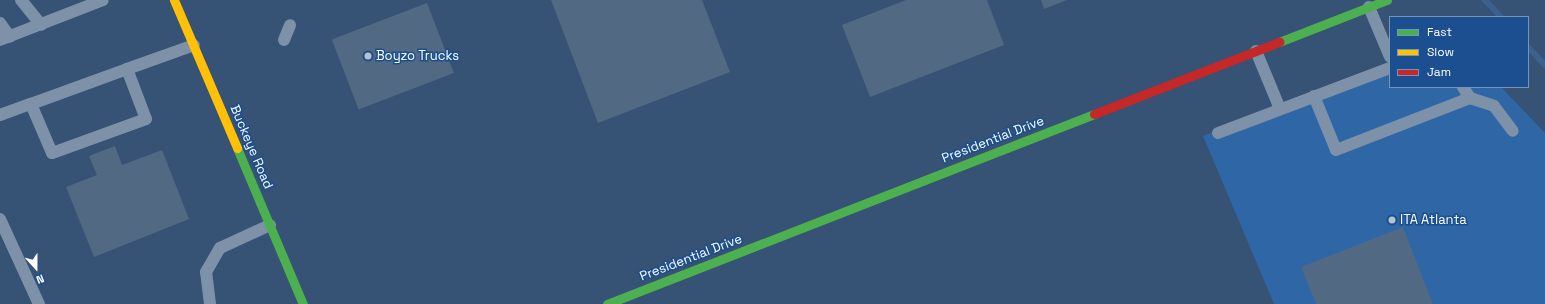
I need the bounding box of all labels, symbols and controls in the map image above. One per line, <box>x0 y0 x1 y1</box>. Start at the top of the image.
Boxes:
legend <box>1389 16 1529 88</box>
text: Fast <box>1427 24 1452 40</box>
text: Slow <box>1427 44 1454 60</box>
place label: Boyzo Trucks <box>376 48 459 64</box>
marker: Boyzo Trucks <box>363 51 373 61</box>
text: Jam <box>1427 64 1451 80</box>
street label: Buckeye Road <box>226 103 276 191</box>
street label: Presidential Drive <box>940 113 1046 167</box>
place label: ITA Atlanta <box>1400 212 1467 228</box>
marker: ITA Atlanta <box>1387 215 1397 225</box>
street label: Presidential Drive <box>638 231 744 285</box>
north arrow <box>16 248 56 288</box>
text: N <box>34 271 46 287</box>

